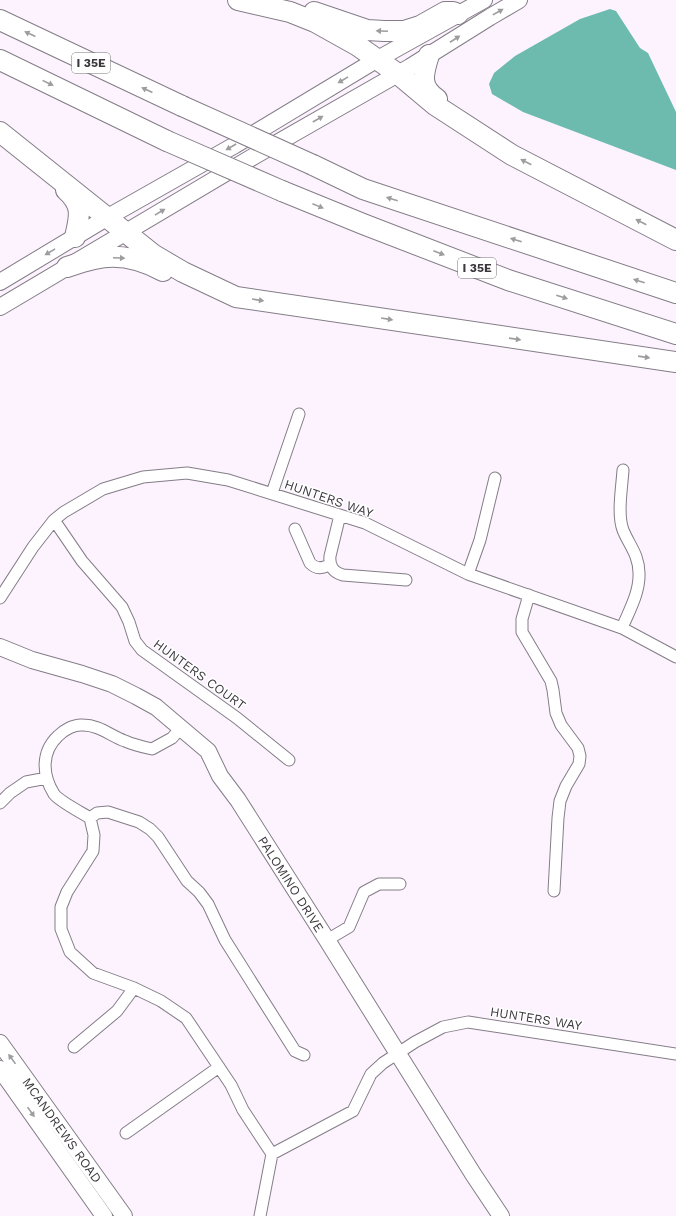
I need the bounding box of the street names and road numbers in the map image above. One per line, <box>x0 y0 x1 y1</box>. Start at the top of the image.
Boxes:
road number: I 35E <box>72 53 110 73</box>
road number: I 35E <box>458 258 496 278</box>
street label: HUNTERS WAY <box>283 476 376 521</box>
street label: HUNTERS COURT <box>151 636 249 713</box>
street label: PALOMINO DRIVE <box>255 834 327 935</box>
street label: HUNTERS WAY <box>489 1004 583 1033</box>
street label: MCANDREWS ROAD <box>19 1075 105 1186</box>

